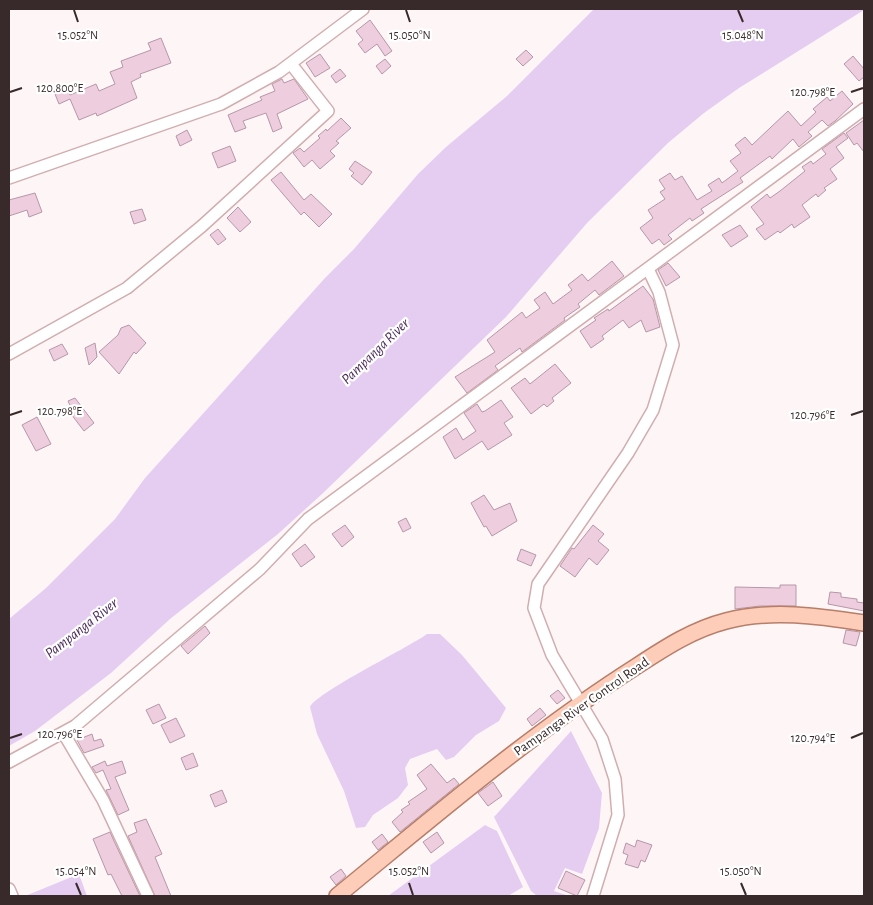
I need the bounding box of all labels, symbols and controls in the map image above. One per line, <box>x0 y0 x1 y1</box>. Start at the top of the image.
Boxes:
text: 15.052°N <box>58 29 98 41</box>
text: 15.050°N <box>389 29 431 41</box>
text: 15.048°N <box>722 29 764 41</box>
text: 120.800°E <box>37 82 83 94</box>
text: 120.798°E <box>791 86 835 98</box>
water label: Pampanga River <box>339 315 413 387</box>
text: 120.798°E <box>38 405 82 417</box>
text: 120.796°E <box>791 409 835 421</box>
water label: Pampanga River <box>42 595 121 661</box>
street label: Pampanga River Control Road <box>512 655 652 759</box>
text: 120.796°E <box>38 728 82 740</box>
text: 120.794°E <box>791 732 835 744</box>
text: 15.054°N <box>56 865 96 877</box>
text: 15.052°N <box>389 865 429 877</box>
text: 15.050°N <box>720 865 762 877</box>

